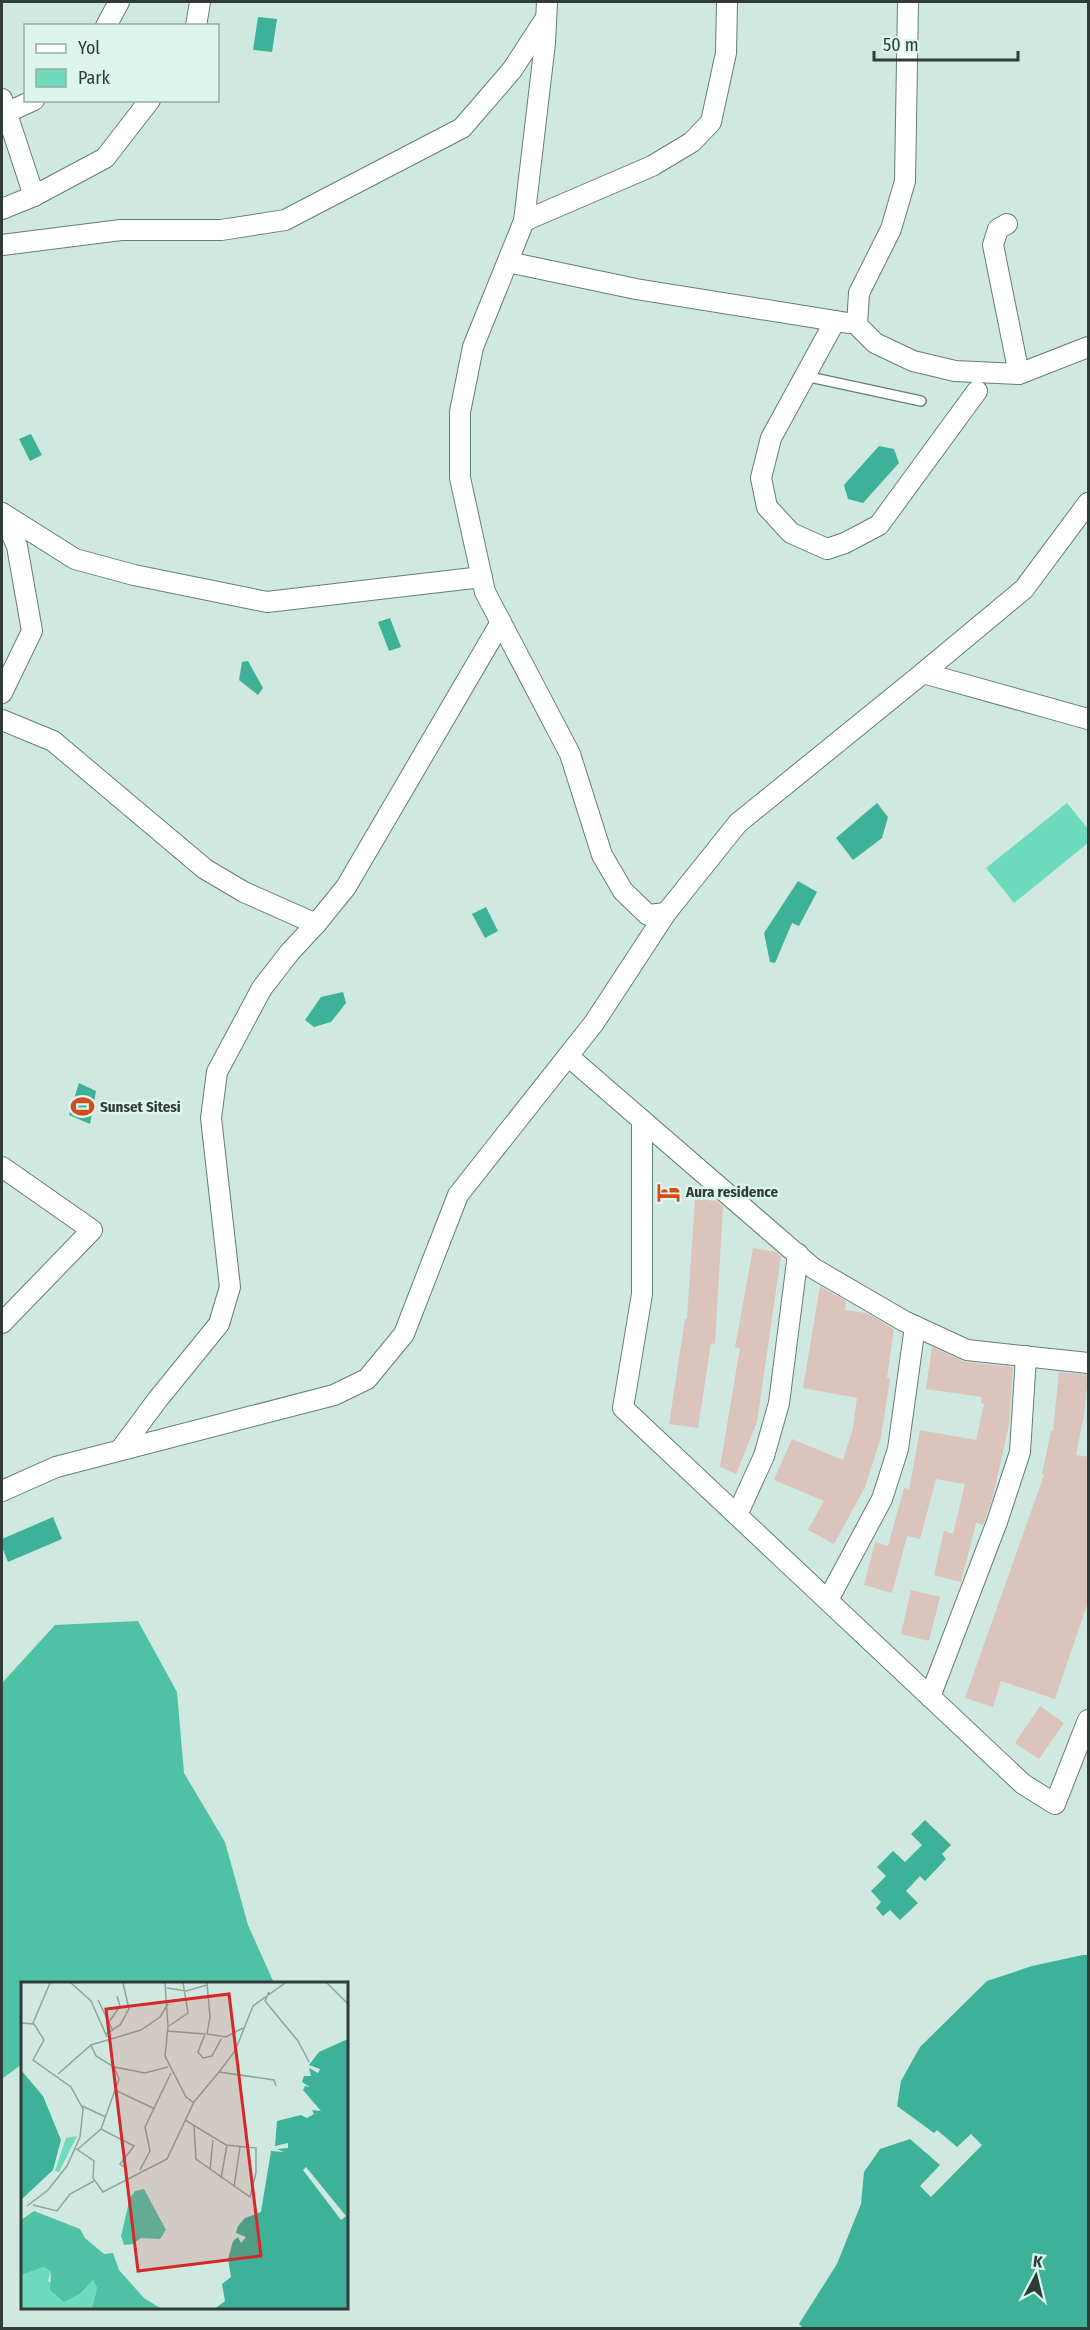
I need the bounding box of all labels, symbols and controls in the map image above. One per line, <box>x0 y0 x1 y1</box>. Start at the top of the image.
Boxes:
legend <box>24 24 219 102</box>
scale bar <box>874 24 1018 62</box>
text: 50 m <box>883 34 919 56</box>
text: Yol <box>78 37 100 59</box>
text: Park <box>78 67 111 89</box>
sports icon: Sunset Sitesi <box>69 1094 95 1120</box>
place label: Sunset Sitesi <box>100 1098 181 1116</box>
hotel icon: Aura residence <box>655 1179 681 1205</box>
place label: Aura residence <box>685 1183 779 1201</box>
inset map <box>21 1982 348 2309</box>
north arrow <box>1006 2246 1066 2306</box>
text: K <box>1032 2252 1044 2272</box>

